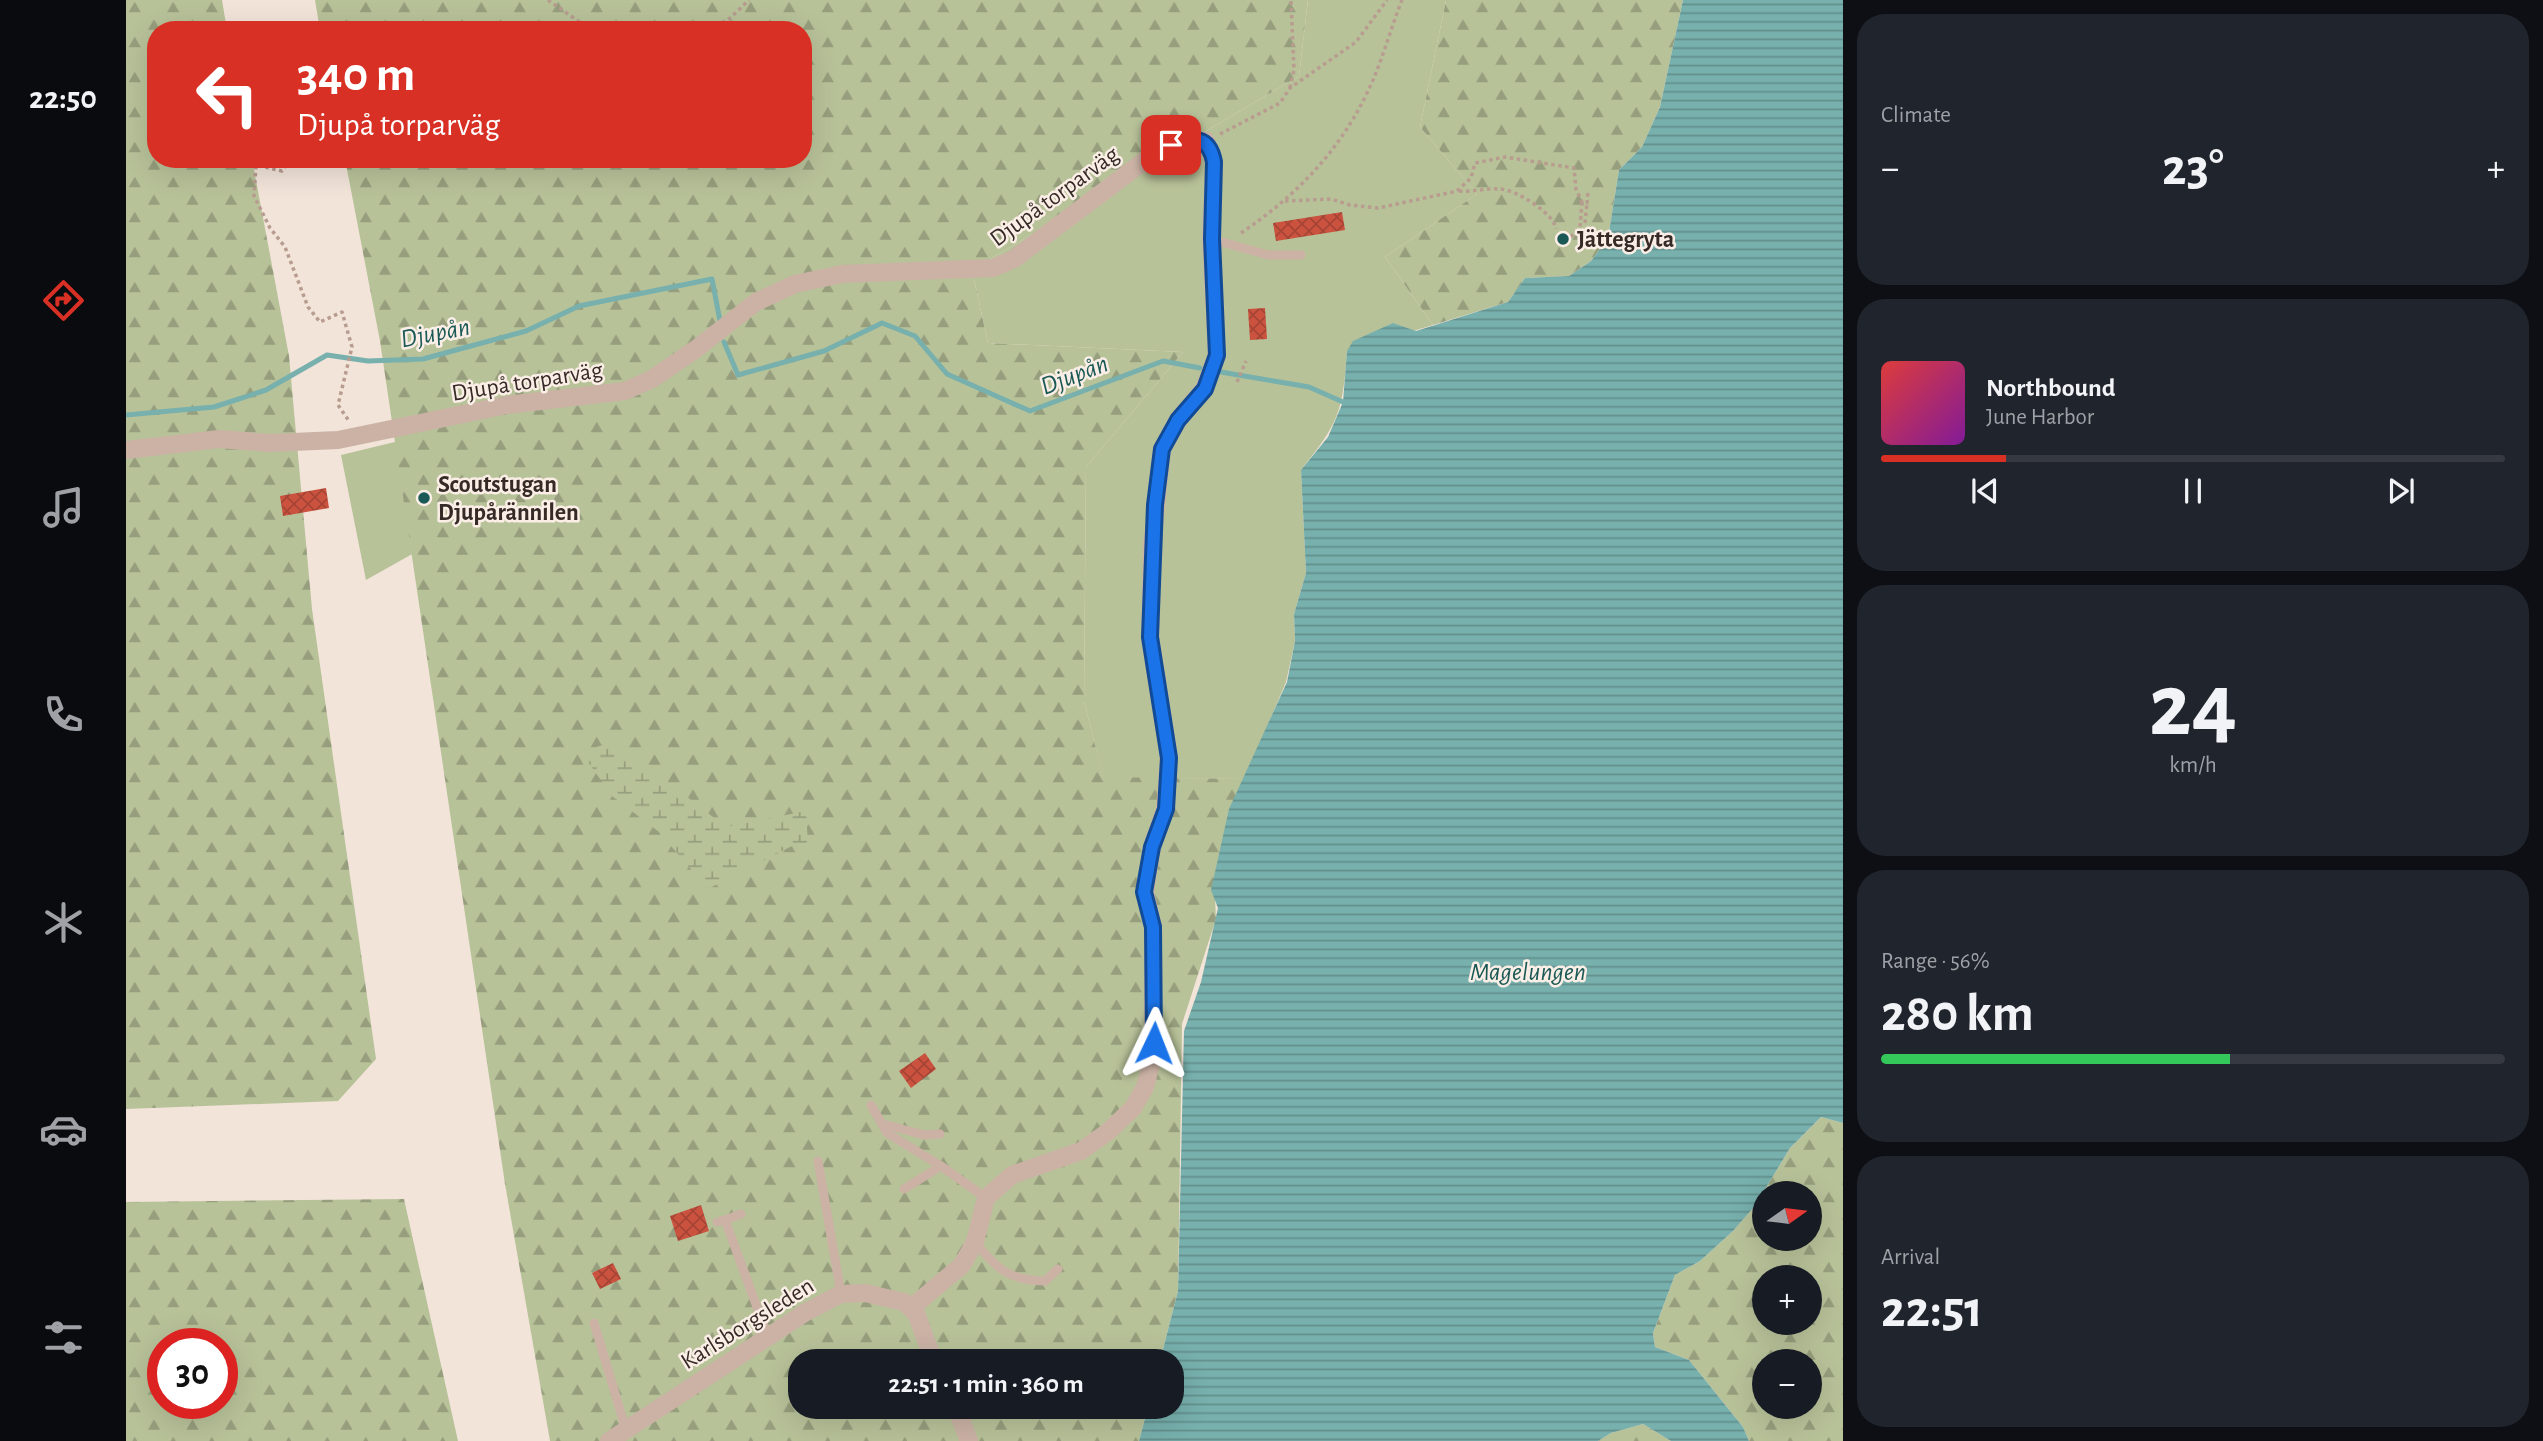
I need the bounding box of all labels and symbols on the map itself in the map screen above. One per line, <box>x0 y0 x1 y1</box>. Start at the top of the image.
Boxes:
pin <box>1141 115 1201 175</box>
street label: Djupå torparväg <box>986 142 1124 251</box>
place label: Jättegryta <box>1577 228 1674 252</box>
marker: Jättegryta <box>1555 231 1571 247</box>
water label: Djupån <box>398 314 472 352</box>
water label: Djupån <box>1037 350 1112 400</box>
street label: Djupå torparväg <box>450 358 605 406</box>
place label: Scoutstugan Djupårännilen <box>438 473 579 525</box>
marker: Scoutstugan Djupårännilen <box>416 490 432 506</box>
water label: Magelungen <box>1470 959 1586 985</box>
position arrow <box>1117 1006 1191 1080</box>
north arrow <box>1752 1181 1822 1251</box>
street label: Karlsborgsleden <box>677 1274 818 1374</box>
speed limit sign: 30 <box>147 1328 238 1419</box>

